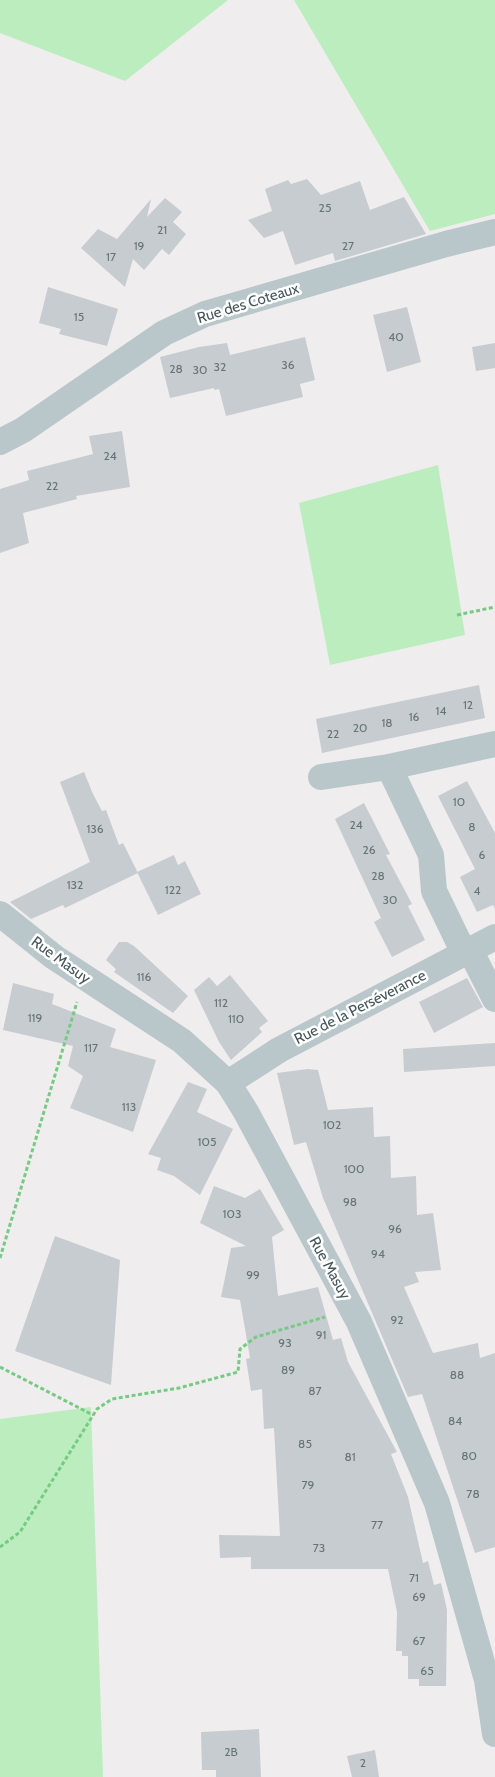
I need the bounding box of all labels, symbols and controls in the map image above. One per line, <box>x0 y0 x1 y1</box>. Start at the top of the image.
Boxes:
house number: 25 <box>319 200 331 215</box>
house number: 21 <box>157 222 167 237</box>
house number: 19 <box>134 238 145 253</box>
house number: 27 <box>342 238 354 253</box>
house number: 17 <box>106 249 116 264</box>
street label: Rue des Coteaux <box>195 279 301 327</box>
house number: 15 <box>74 309 84 324</box>
house number: 40 <box>388 329 404 344</box>
house number: 36 <box>281 357 295 372</box>
house number: 32 <box>214 359 226 374</box>
house number: 28 <box>169 361 183 376</box>
house number: 30 <box>193 362 207 377</box>
house number: 24 <box>103 448 117 463</box>
house number: 22 <box>46 478 58 493</box>
house number: 12 <box>463 697 473 712</box>
house number: 14 <box>436 703 446 718</box>
house number: 16 <box>409 709 420 724</box>
house number: 18 <box>381 715 393 730</box>
house number: 20 <box>353 720 367 735</box>
house number: 22 <box>327 726 339 741</box>
house number: 10 <box>453 794 465 809</box>
house number: 24 <box>349 817 363 832</box>
house number: 8 <box>468 819 476 834</box>
house number: 136 <box>86 821 104 836</box>
house number: 26 <box>362 842 376 857</box>
house number: 6 <box>479 847 486 862</box>
house number: 28 <box>371 868 385 883</box>
house number: 132 <box>67 877 83 892</box>
house number: 122 <box>165 882 181 897</box>
house number: 4 <box>474 883 481 898</box>
house number: 30 <box>383 892 397 907</box>
street label: Rue Masuy <box>28 933 94 988</box>
street label: Rue de la Perséverance <box>291 966 429 1048</box>
house number: 116 <box>137 969 152 984</box>
house number: 112 <box>214 995 228 1010</box>
house number: 119 <box>28 1010 43 1025</box>
house number: 110 <box>228 1011 244 1026</box>
house number: 117 <box>84 1040 98 1055</box>
house number: 113 <box>122 1099 136 1114</box>
house number: 102 <box>323 1117 341 1132</box>
house number: 105 <box>198 1134 216 1149</box>
house number: 100 <box>344 1161 364 1176</box>
house number: 98 <box>343 1194 357 1209</box>
house number: 103 <box>223 1206 241 1221</box>
house number: 96 <box>388 1221 402 1236</box>
street label: Rue Masuy <box>305 1234 355 1303</box>
house number: 94 <box>371 1246 385 1261</box>
house number: 99 <box>246 1267 260 1282</box>
house number: 92 <box>390 1312 404 1327</box>
house number: 91 <box>316 1327 326 1342</box>
house number: 93 <box>278 1335 292 1350</box>
house number: 89 <box>281 1362 295 1377</box>
house number: 88 <box>450 1367 464 1382</box>
house number: 87 <box>308 1383 322 1398</box>
house number: 84 <box>448 1413 462 1428</box>
house number: 85 <box>298 1436 312 1451</box>
house number: 80 <box>461 1448 477 1463</box>
house number: 81 <box>344 1449 356 1464</box>
house number: 79 <box>302 1477 315 1492</box>
house number: 78 <box>466 1486 480 1501</box>
house number: 77 <box>371 1517 383 1532</box>
house number: 73 <box>313 1540 325 1555</box>
house number: 71 <box>409 1570 419 1585</box>
house number: 69 <box>412 1589 426 1604</box>
house number: 67 <box>413 1633 425 1648</box>
house number: 65 <box>420 1663 434 1678</box>
house number: 2B <box>224 1744 238 1759</box>
house number: 2 <box>360 1755 366 1770</box>

